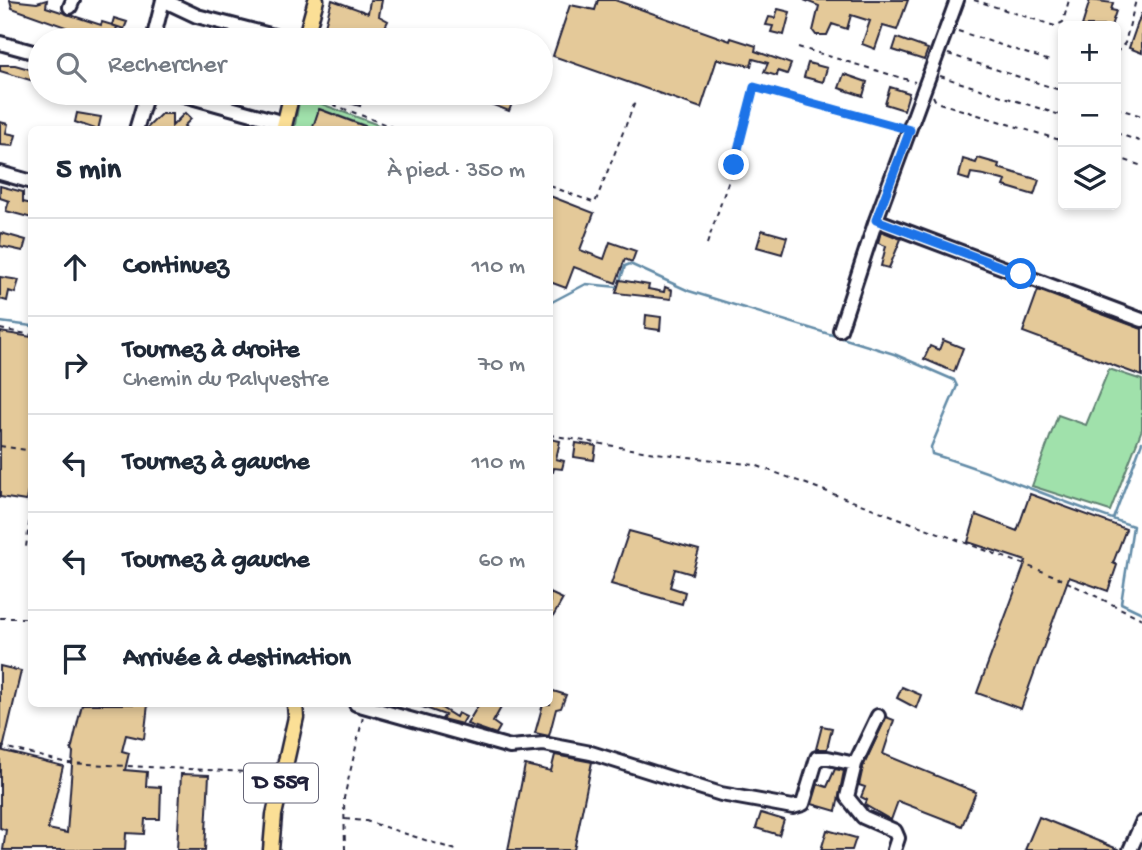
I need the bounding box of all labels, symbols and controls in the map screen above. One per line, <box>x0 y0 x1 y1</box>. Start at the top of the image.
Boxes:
map controls <box>1058 21 1121 210</box>
button: + <box>1058 21 1121 84</box>
search box <box>28 28 553 105</box>
icon: search <box>52 48 90 86</box>
text: Rechercher <box>108 51 226 82</box>
button: − <box>1058 84 1121 147</box>
button: layers <box>1058 147 1121 210</box>
route end <box>718 149 749 180</box>
text: 5 min <box>56 154 121 189</box>
text: À pied · 350 m <box>387 158 525 185</box>
icon: ahead <box>56 248 94 286</box>
text: Continuez <box>123 252 229 283</box>
text: 110 m <box>472 254 525 281</box>
route start <box>1005 258 1036 289</box>
text: Tournez à droite <box>123 336 300 367</box>
icon: right <box>56 346 94 384</box>
text: 70 m <box>478 352 525 379</box>
text: Chemin du Palyvestre <box>123 367 329 394</box>
icon: left <box>56 444 94 482</box>
text: Tournez à gauche <box>123 448 310 479</box>
text: 110 m <box>472 450 525 477</box>
icon: left <box>56 542 94 580</box>
text: Tournez à gauche <box>123 546 310 577</box>
text: 60 m <box>479 548 525 575</box>
icon: arrive <box>56 640 94 678</box>
text: Arrivée à destination <box>123 644 351 675</box>
road number: D 559 <box>244 764 318 803</box>

